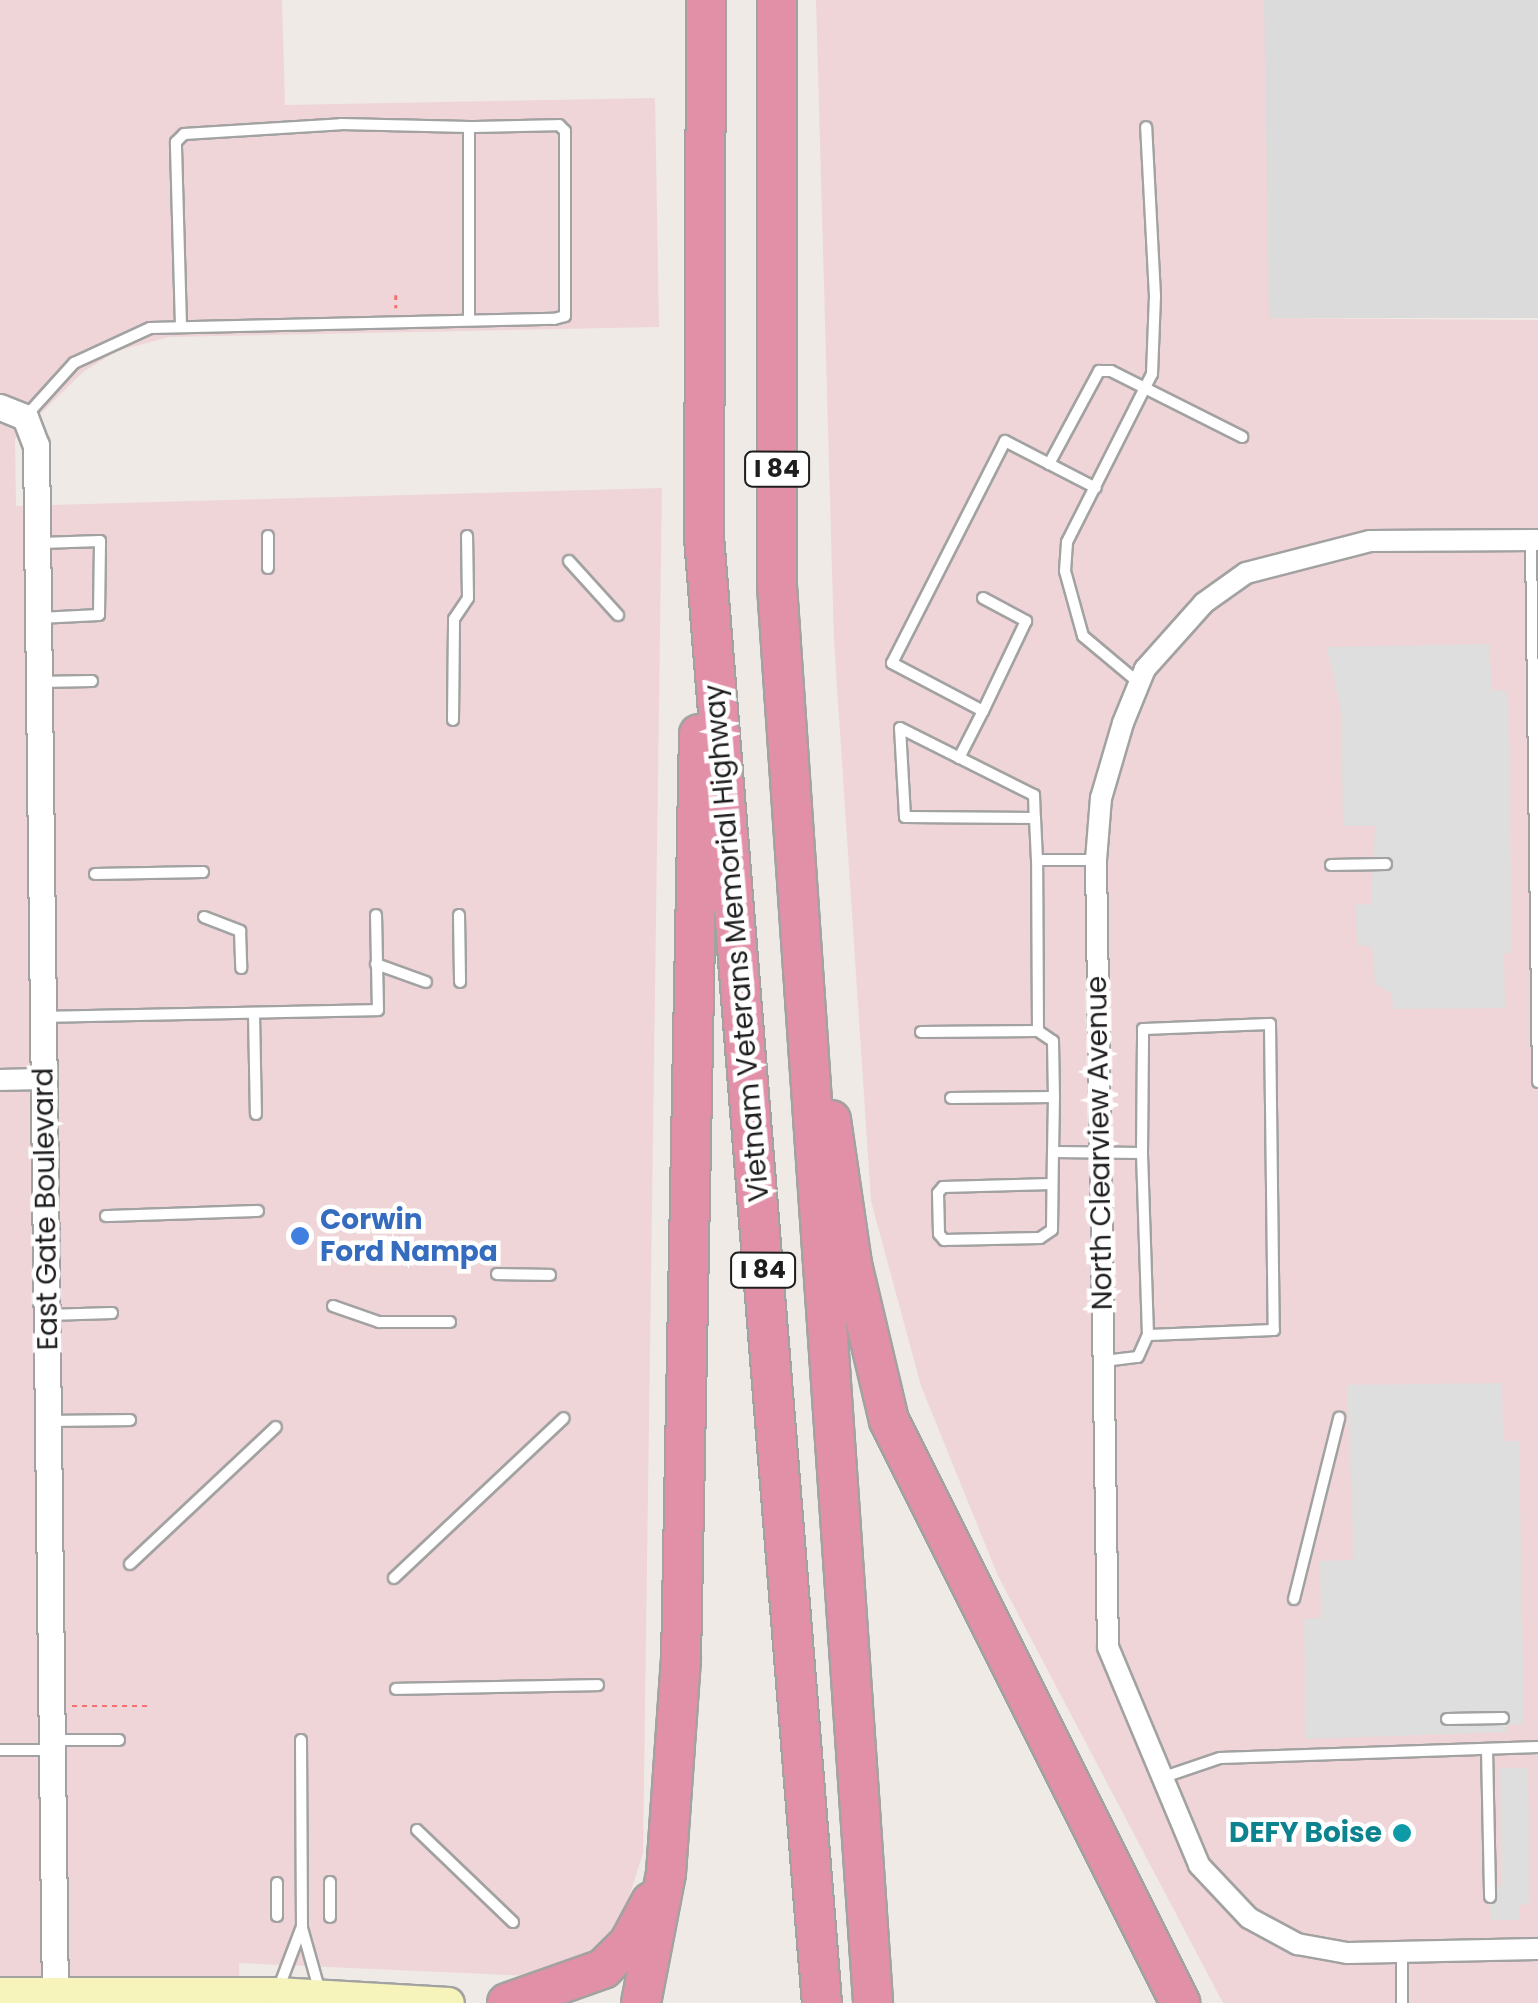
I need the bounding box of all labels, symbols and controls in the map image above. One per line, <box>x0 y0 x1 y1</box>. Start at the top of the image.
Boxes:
road number: I 84 <box>742 449 812 489</box>
street label: Vietnam Veterans Memorial Highway <box>698 683 776 1203</box>
street label: North Clearview Avenue <box>1080 976 1120 1310</box>
street label: East Gate Boulevard <box>27 1067 65 1351</box>
place label: Corwin Ford Nampa <box>320 1203 498 1269</box>
marker: Corwin Ford Nampa <box>289 1225 311 1247</box>
road number: I 84 <box>728 1250 798 1290</box>
place label: DEFY Boise <box>1229 1816 1382 1850</box>
marker: DEFY Boise <box>1391 1822 1413 1844</box>

